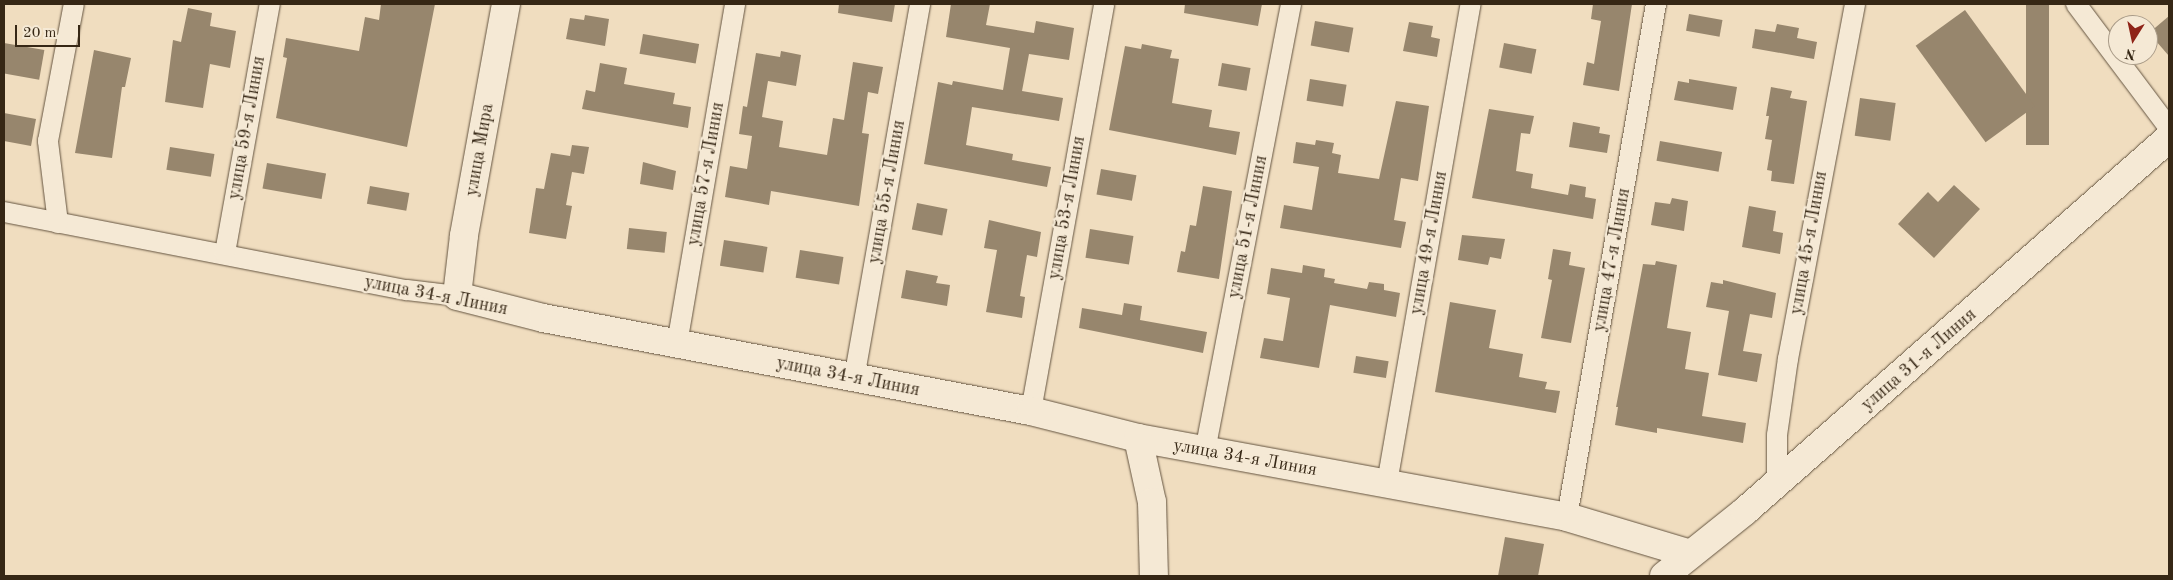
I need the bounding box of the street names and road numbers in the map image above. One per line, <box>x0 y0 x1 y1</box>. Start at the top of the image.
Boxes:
street label: улица 59-я Линия <box>224 54 270 202</box>
street label: улица 57-я Линия <box>683 100 729 248</box>
street label: улица Мира <box>461 102 499 198</box>
street label: улица 55-я Линия <box>864 118 910 266</box>
street label: улица 53-я Линия <box>1044 134 1090 282</box>
street label: улица 51-я Линия <box>1224 153 1272 301</box>
street label: улица 49-я Линия <box>1406 169 1452 317</box>
street label: улица 45-я Линия <box>1786 169 1832 317</box>
street label: улица 47-я Линия <box>1589 186 1635 334</box>
street label: улица 34-я Линия <box>362 272 510 320</box>
street label: улица 31-я Линия <box>1857 304 1981 416</box>
street label: улица 34-я Линия <box>774 353 922 401</box>
street label: улица 34-я Линия <box>1171 435 1319 481</box>

